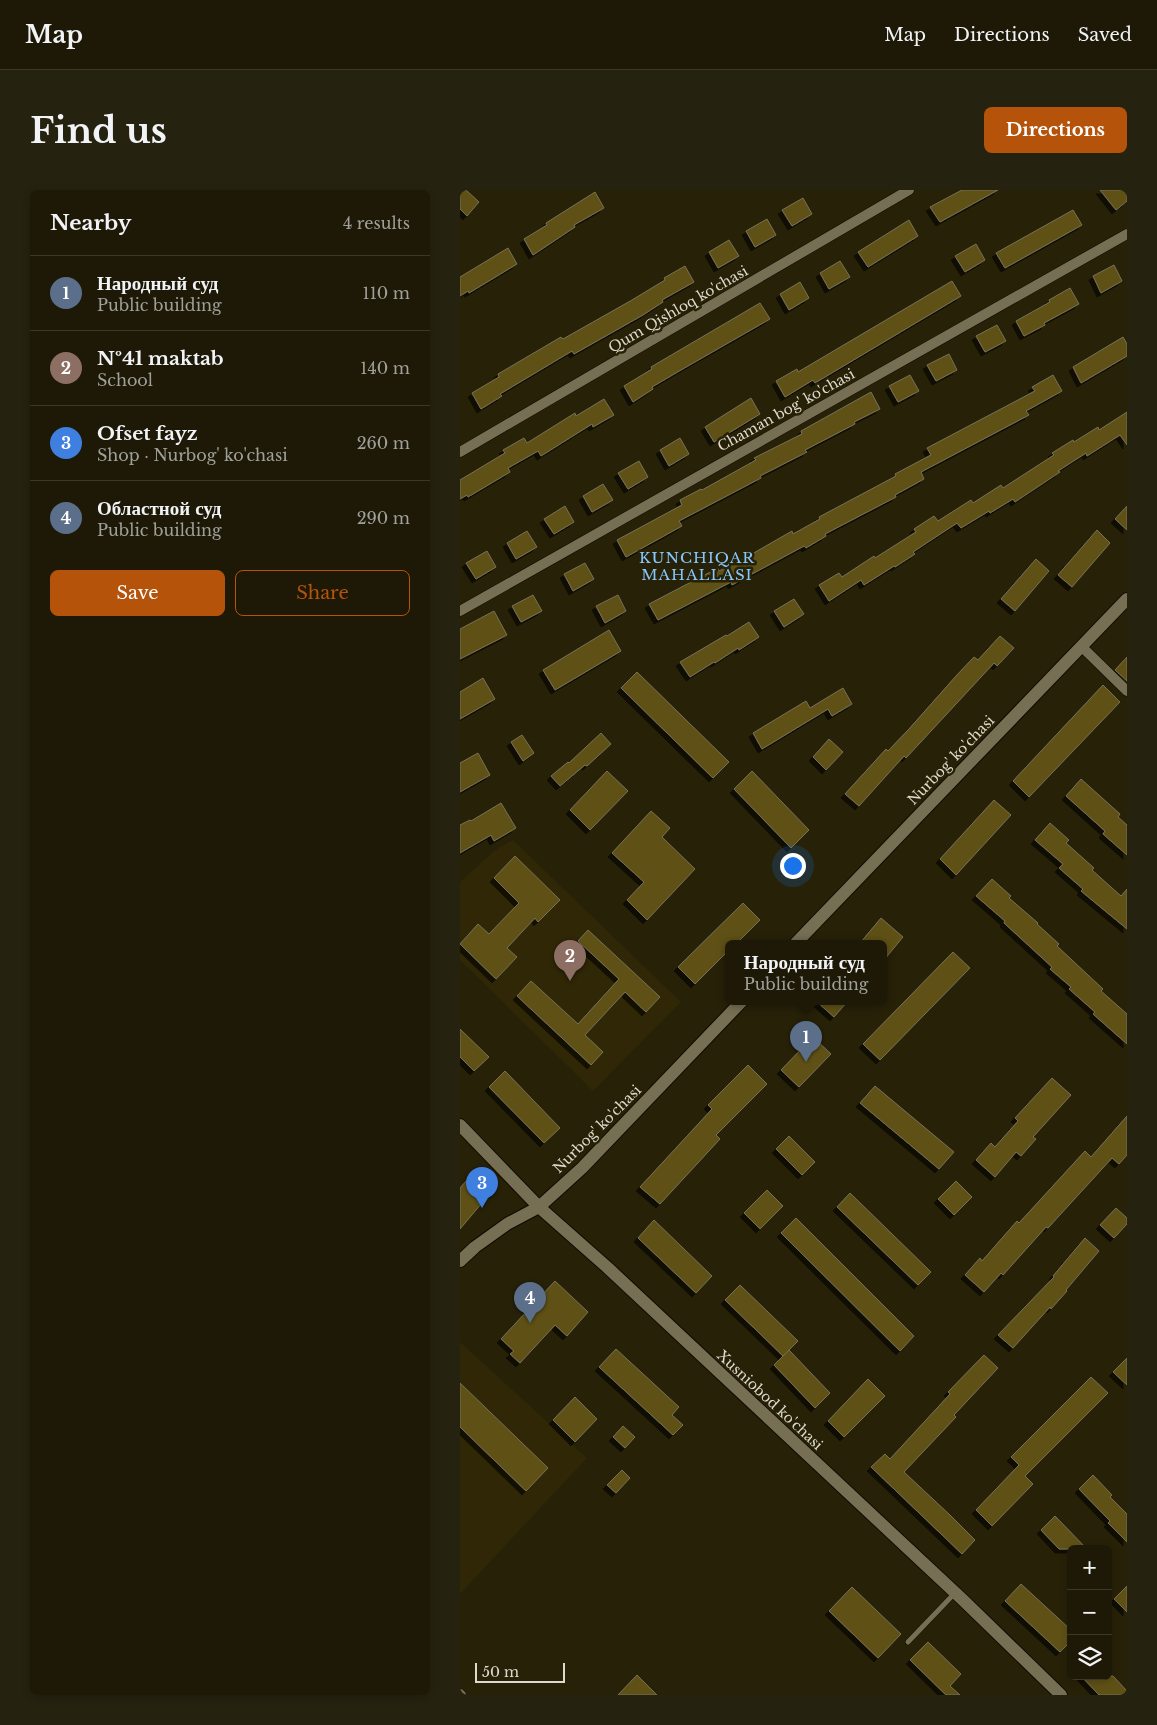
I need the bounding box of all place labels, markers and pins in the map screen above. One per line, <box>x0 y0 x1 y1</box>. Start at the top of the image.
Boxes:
pin: 2 <box>554 940 586 981</box>
pin: 1 <box>790 1021 822 1062</box>
pin: 3 <box>466 1167 498 1208</box>
pin: 4 <box>514 1282 546 1323</box>

